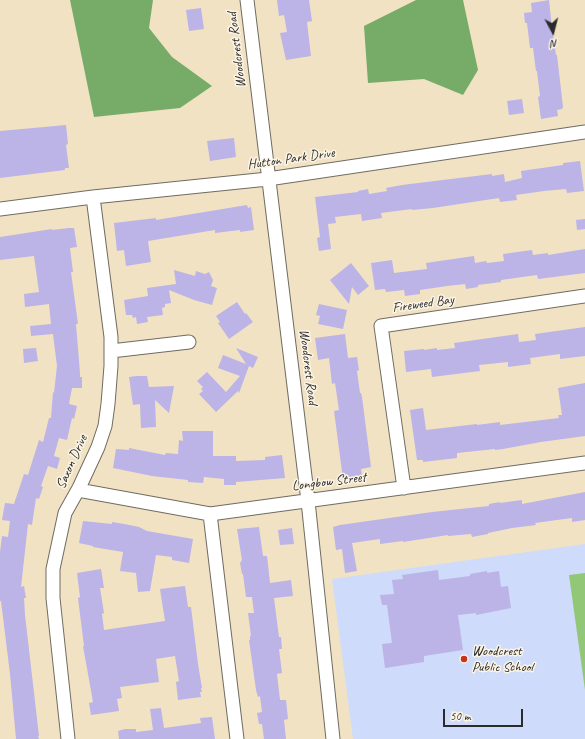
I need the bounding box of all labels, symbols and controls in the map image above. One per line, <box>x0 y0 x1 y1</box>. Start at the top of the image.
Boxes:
street label: Woodcrest Road <box>224 11 250 89</box>
north arrow <box>533 12 573 52</box>
text: N <box>550 37 559 51</box>
street label: Hutton Park Drive <box>246 145 336 173</box>
street label: Fireweed Bay <box>391 291 455 317</box>
street label: Woodcrest Road <box>295 328 321 406</box>
street label: Saxon Drive <box>53 432 91 492</box>
street label: Longbow Street <box>291 469 367 495</box>
place label: Woodcrest Public School <box>472 643 533 676</box>
marker: Woodcrest Public School <box>459 654 469 664</box>
scale bar <box>445 701 525 727</box>
text: 50 m <box>450 708 470 724</box>

